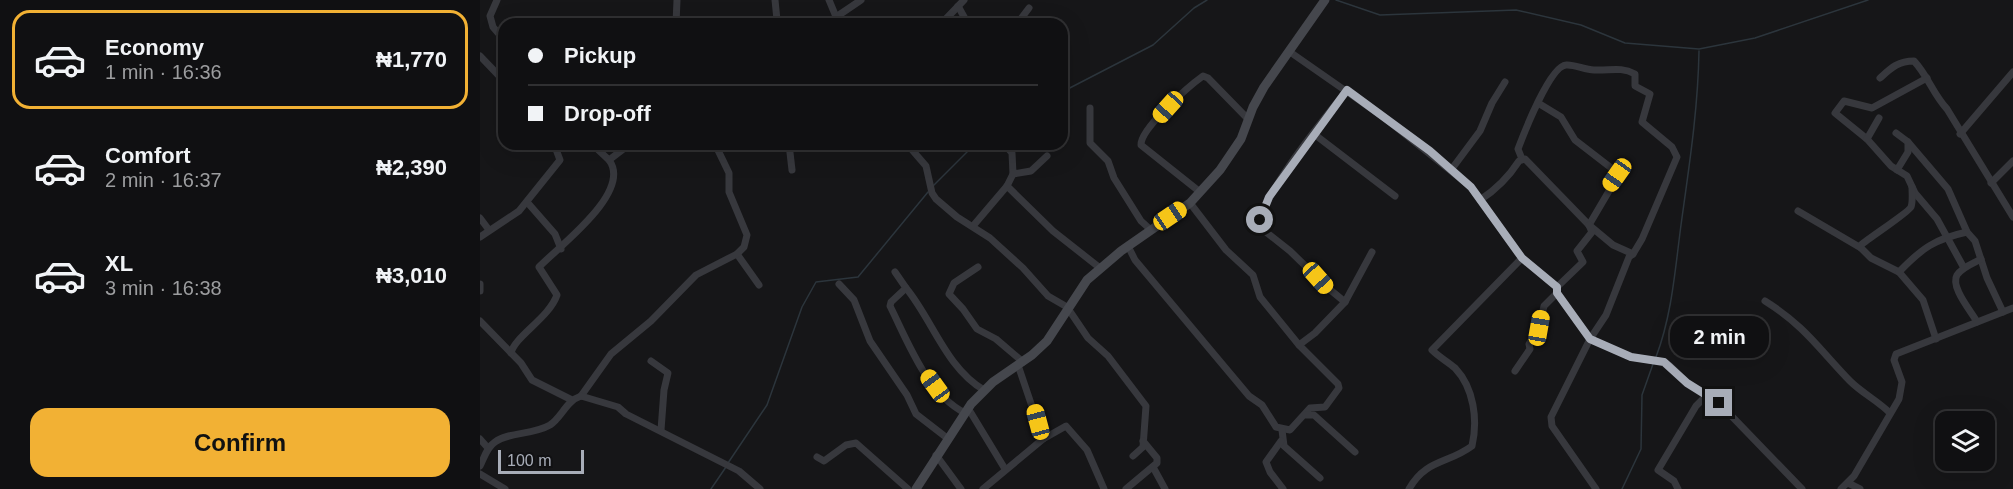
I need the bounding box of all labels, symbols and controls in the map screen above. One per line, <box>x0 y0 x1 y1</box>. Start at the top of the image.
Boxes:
icon: car <box>33 33 87 87</box>
text: Economy <box>105 35 204 60</box>
text: Pickup <box>564 43 636 68</box>
text: ₦1,770 <box>376 47 447 72</box>
text: 1 min · 16:36 <box>105 61 222 83</box>
car <box>1149 88 1187 126</box>
text: Drop-off <box>564 101 651 126</box>
icon: car <box>33 141 87 195</box>
text: Comfort <box>105 143 191 168</box>
text: ₦2,390 <box>376 155 447 180</box>
car <box>1599 155 1635 195</box>
text: 2 min · 16:37 <box>105 169 222 191</box>
car <box>1150 198 1190 234</box>
route start <box>1246 206 1273 233</box>
icon: car <box>33 249 87 303</box>
text: XL <box>105 251 133 276</box>
car <box>1299 259 1337 297</box>
text: ₦3,010 <box>376 263 447 288</box>
text: 3 min · 16:38 <box>105 277 222 299</box>
car <box>1527 309 1551 347</box>
callout: 2 min <box>1670 316 1768 358</box>
text: 2 min <box>1693 326 1746 348</box>
car <box>917 366 953 406</box>
route end <box>1705 389 1732 416</box>
car <box>1025 402 1051 442</box>
button: Confirm <box>30 408 450 477</box>
map controls <box>1935 411 1995 471</box>
button: layers <box>1935 411 1995 471</box>
scale bar <box>498 447 584 474</box>
text: 100 m <box>507 452 551 469</box>

